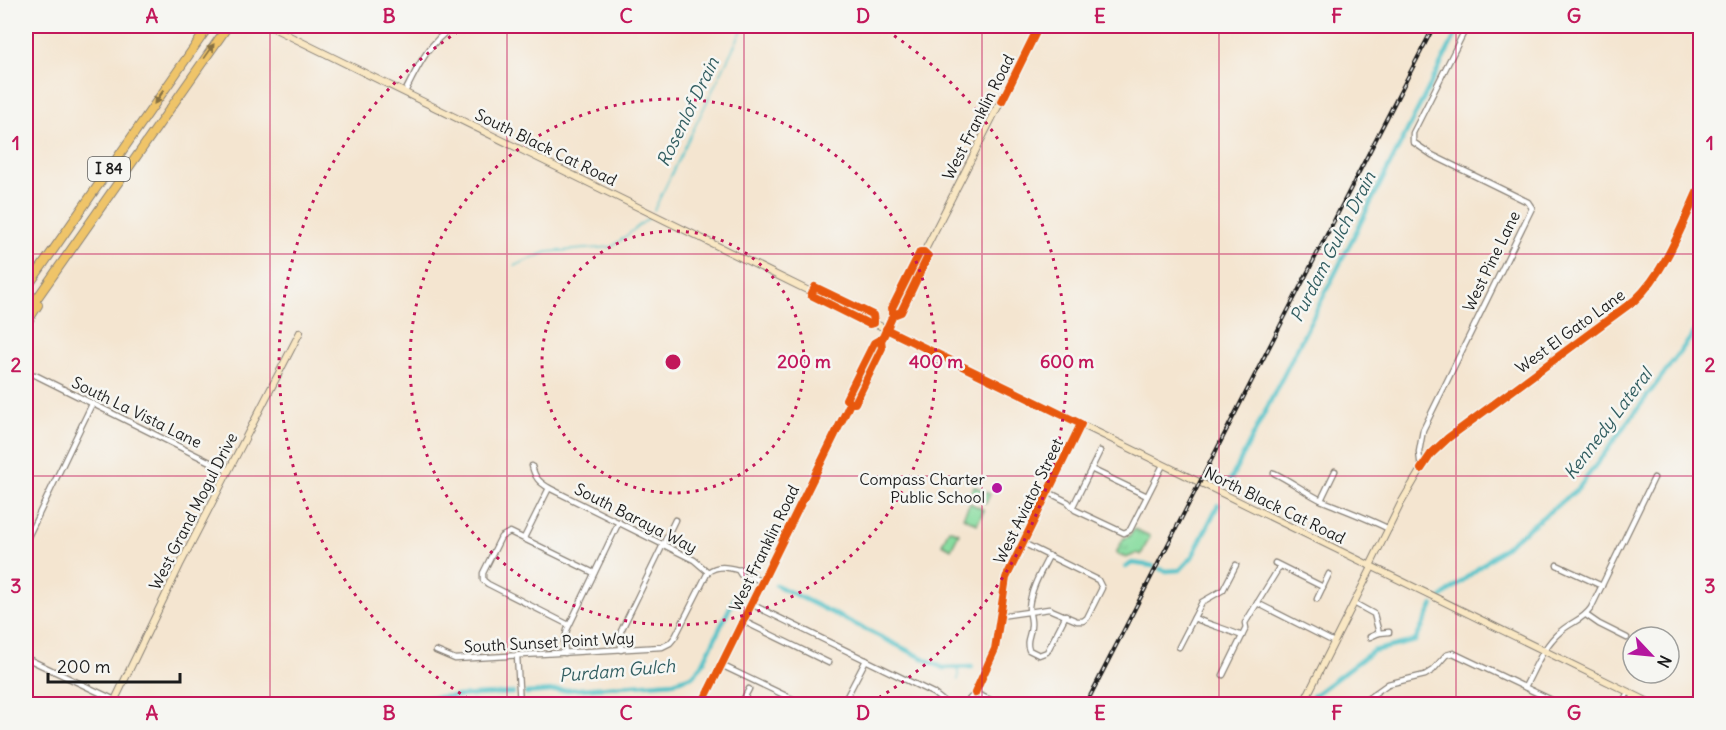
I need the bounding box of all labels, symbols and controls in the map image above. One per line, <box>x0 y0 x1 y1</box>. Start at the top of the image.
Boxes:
text: A <box>146 3 159 28</box>
text: B <box>382 3 396 28</box>
text: C <box>619 3 633 28</box>
text: D <box>856 3 870 28</box>
text: E <box>1094 3 1106 28</box>
text: F <box>1331 3 1343 28</box>
text: G <box>1567 3 1581 28</box>
one-way arrow <box>203 44 215 60</box>
street label: West Franklin Road <box>938 51 1018 183</box>
water label: Rosenlof Drain <box>651 53 724 170</box>
one-way arrow <box>153 89 165 105</box>
street label: South Black Cat Road <box>472 104 620 190</box>
text: 1 <box>12 130 20 155</box>
text: 1 <box>1706 130 1714 155</box>
road number: I 84 <box>88 157 130 181</box>
water label: Purdam Gulch Drain <box>1285 167 1381 326</box>
street label: West Pine Lane <box>1458 207 1524 315</box>
street label: West El Gato Lane <box>1511 285 1629 377</box>
text: 200 m <box>777 350 831 373</box>
text: 400 m <box>909 350 963 373</box>
text: 600 m <box>1040 350 1094 373</box>
text: 2 <box>11 352 22 377</box>
centre of rings <box>663 352 683 372</box>
text: 2 <box>1705 352 1716 377</box>
water label: Kennedy Lateral <box>1558 361 1659 484</box>
street label: South La Vista Lane <box>69 372 205 452</box>
street label: West Grand Mogul Drive <box>145 429 241 593</box>
street label: West Aviator Street <box>989 434 1067 567</box>
street label: North Black Cat Road <box>1201 462 1349 548</box>
place label: Compass Charter Public School <box>859 469 985 507</box>
street label: South Baraya Way <box>571 478 701 558</box>
marker: Compass Charter Public School <box>990 481 1004 495</box>
street label: West Franklin Road <box>725 482 803 614</box>
text: 3 <box>10 573 22 598</box>
text: 3 <box>1704 573 1716 598</box>
north arrow <box>1621 625 1681 685</box>
street label: South Sunset Point Way <box>463 628 635 656</box>
scale bar <box>48 646 180 684</box>
text: N <box>1653 652 1676 671</box>
water label: Purdam Gulch <box>558 654 677 687</box>
text: 200 m <box>57 655 111 678</box>
text: A <box>146 700 159 725</box>
text: B <box>382 700 396 725</box>
text: C <box>619 700 633 725</box>
text: D <box>856 700 870 725</box>
text: E <box>1094 700 1106 725</box>
text: F <box>1331 700 1343 725</box>
text: G <box>1567 700 1581 725</box>

